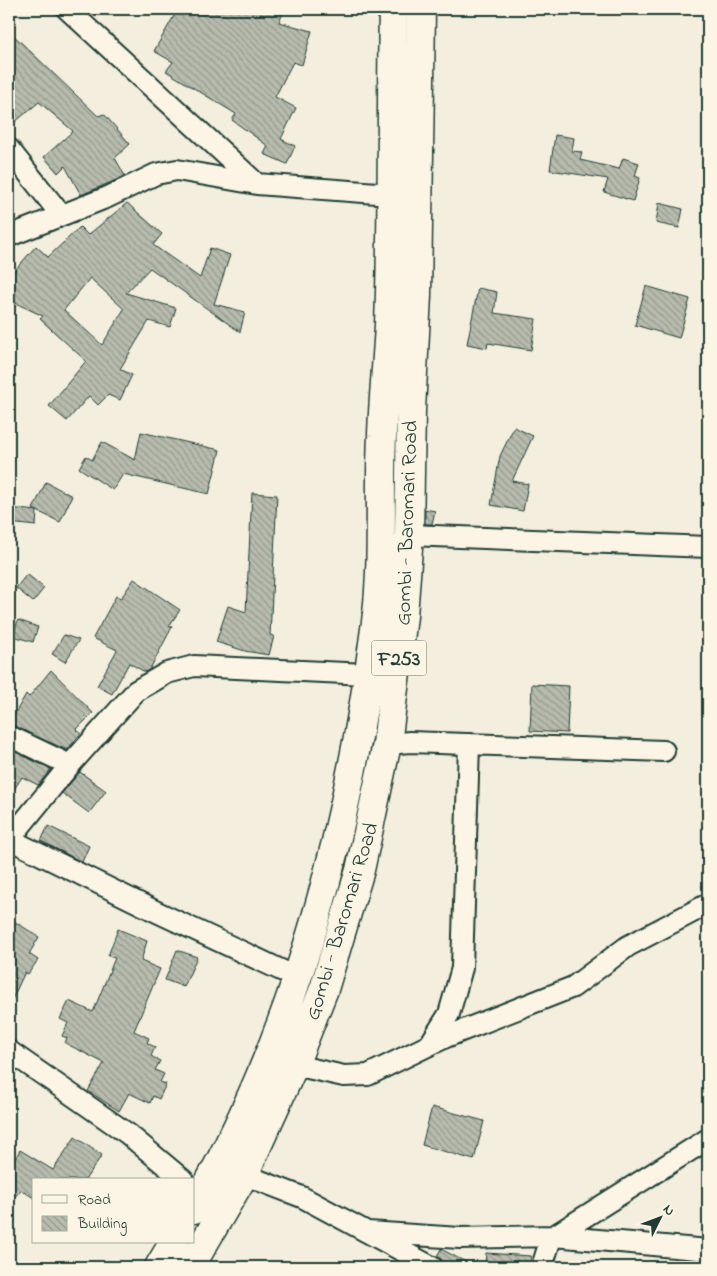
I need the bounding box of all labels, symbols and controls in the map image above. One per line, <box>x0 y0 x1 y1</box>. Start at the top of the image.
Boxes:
street label: Gombi - Baromari Road <box>389 420 427 626</box>
road number: F253 <box>372 640 426 676</box>
street label: Gombi - Baromari Road <box>299 819 387 1024</box>
legend <box>32 1178 195 1244</box>
text: Road <box>78 1189 111 1211</box>
north arrow <box>634 1194 684 1244</box>
text: N <box>658 1200 680 1221</box>
text: Building <box>77 1213 127 1236</box>

